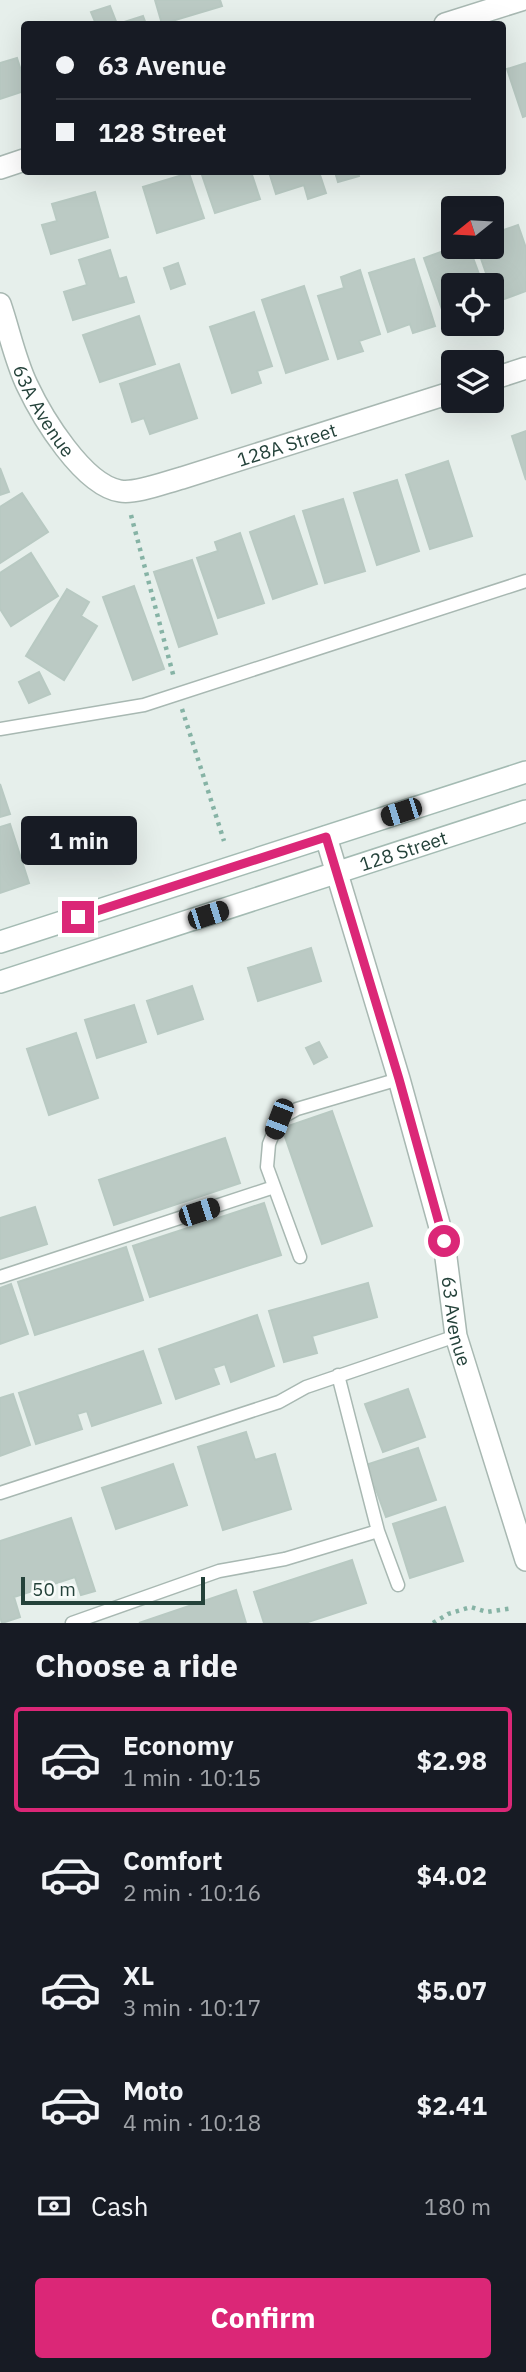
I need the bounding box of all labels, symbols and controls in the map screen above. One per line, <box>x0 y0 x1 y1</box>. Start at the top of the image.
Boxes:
text: 63 Avenue <box>98 48 226 82</box>
text: 128 Street <box>98 115 227 149</box>
north arrow <box>441 196 504 259</box>
map controls <box>441 196 504 413</box>
button: locate <box>441 273 504 336</box>
button: layers <box>441 350 504 413</box>
street label: 63A Avenue <box>8 361 80 462</box>
street label: 128A Street <box>234 418 340 472</box>
car <box>378 796 425 828</box>
callout: 1 min <box>20 816 136 864</box>
text: 1 min <box>49 825 109 855</box>
street label: 128 Street <box>356 825 450 876</box>
car <box>185 899 232 931</box>
route end <box>62 901 94 933</box>
car <box>262 1096 297 1142</box>
car <box>176 1196 223 1228</box>
route start <box>428 1225 460 1257</box>
street label: 63 Avenue <box>436 1275 477 1369</box>
scale bar <box>21 1574 205 1606</box>
text: 50 m <box>32 1577 76 1601</box>
text: Choose a ride <box>35 1644 238 1686</box>
icon: car <box>39 1728 102 1791</box>
text: Economy <box>123 1728 234 1762</box>
text: $2.98 <box>417 1743 487 1777</box>
text: 1 min · 10:15 <box>123 1762 261 1792</box>
icon: car <box>39 1843 102 1906</box>
text: Comfort <box>123 1843 222 1877</box>
text: $4.02 <box>417 1858 487 1892</box>
text: 2 min · 10:16 <box>123 1877 261 1907</box>
icon: car <box>39 1958 102 2021</box>
text: XL <box>123 1958 154 1992</box>
text: $5.07 <box>417 1973 487 2007</box>
text: 3 min · 10:17 <box>123 1992 261 2022</box>
icon: car <box>39 2073 102 2136</box>
text: Moto <box>123 2073 183 2107</box>
text: $2.41 <box>417 2088 487 2122</box>
text: 4 min · 10:18 <box>123 2107 261 2137</box>
icon: cash <box>35 2187 73 2225</box>
text: Cash <box>91 2189 148 2223</box>
text: 180 m <box>424 2191 491 2221</box>
button: Confirm <box>35 2278 491 2358</box>

